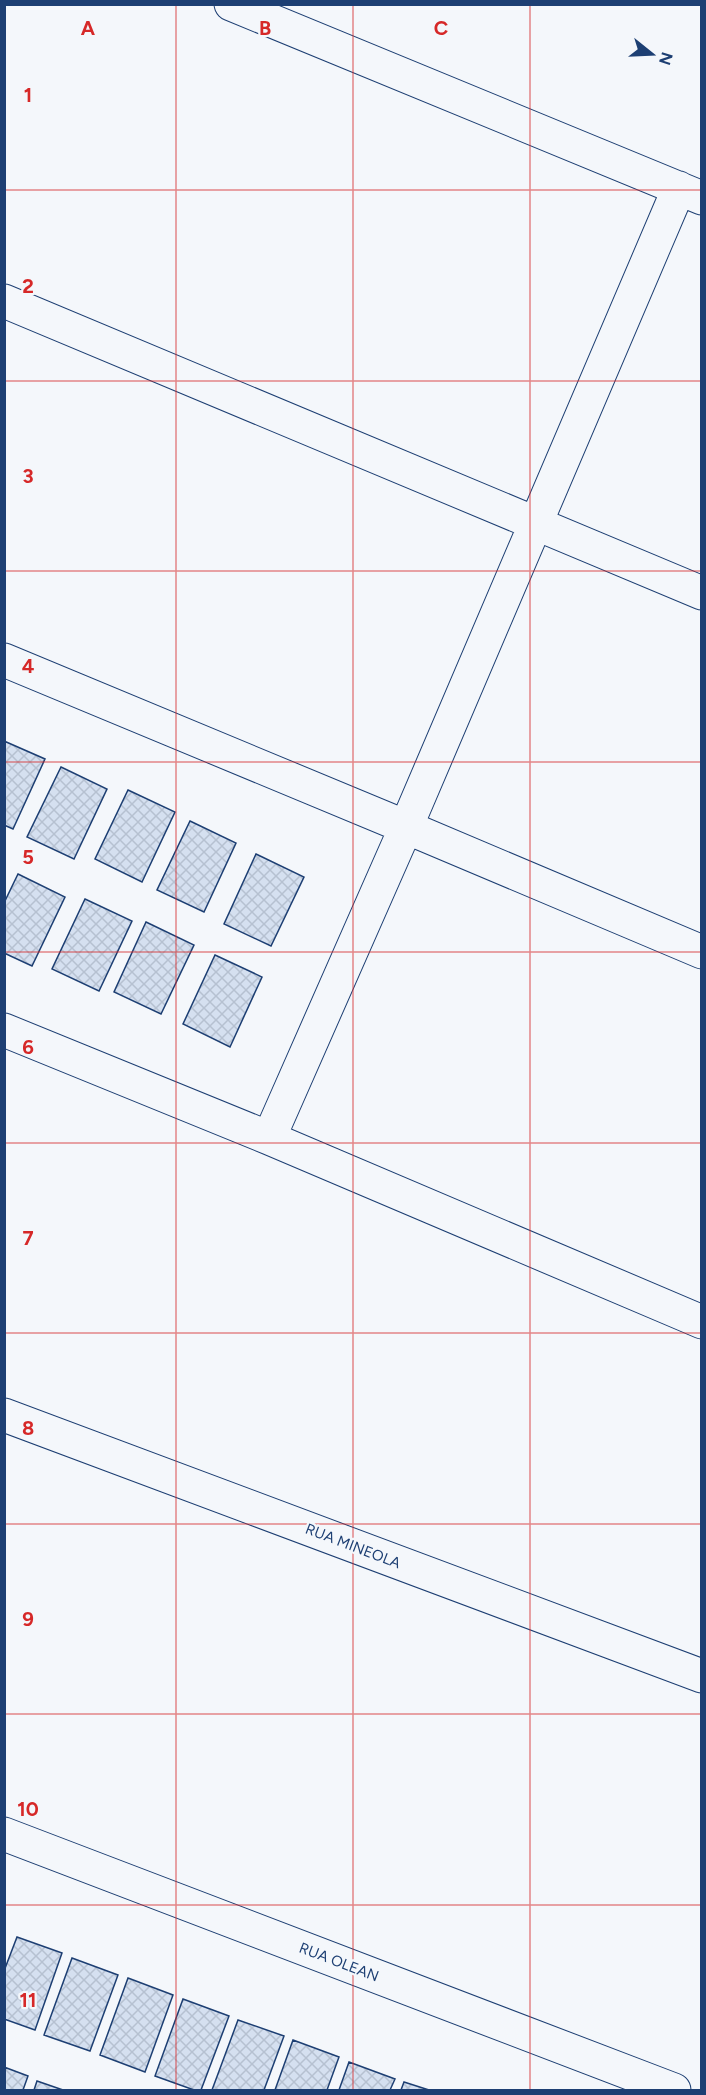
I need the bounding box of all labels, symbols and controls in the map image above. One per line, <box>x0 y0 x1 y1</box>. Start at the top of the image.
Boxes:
text: A <box>81 16 96 40</box>
text: B <box>259 16 271 40</box>
text: C <box>434 16 448 40</box>
north arrow <box>622 24 682 84</box>
text: N <box>655 50 677 67</box>
text: 1 <box>24 83 32 107</box>
text: 2 <box>22 274 34 298</box>
text: 3 <box>22 464 34 488</box>
text: 4 <box>22 654 35 678</box>
text: 5 <box>22 845 34 869</box>
text: 6 <box>22 1035 34 1059</box>
text: 7 <box>22 1226 34 1250</box>
text: 8 <box>22 1416 34 1440</box>
street label: RUA MINEOLA <box>303 1520 403 1572</box>
text: 9 <box>22 1607 34 1631</box>
text: 10 <box>17 1797 39 1821</box>
street label: RUA OLEAN <box>297 1939 381 1985</box>
text: 11 <box>20 1988 36 2012</box>

